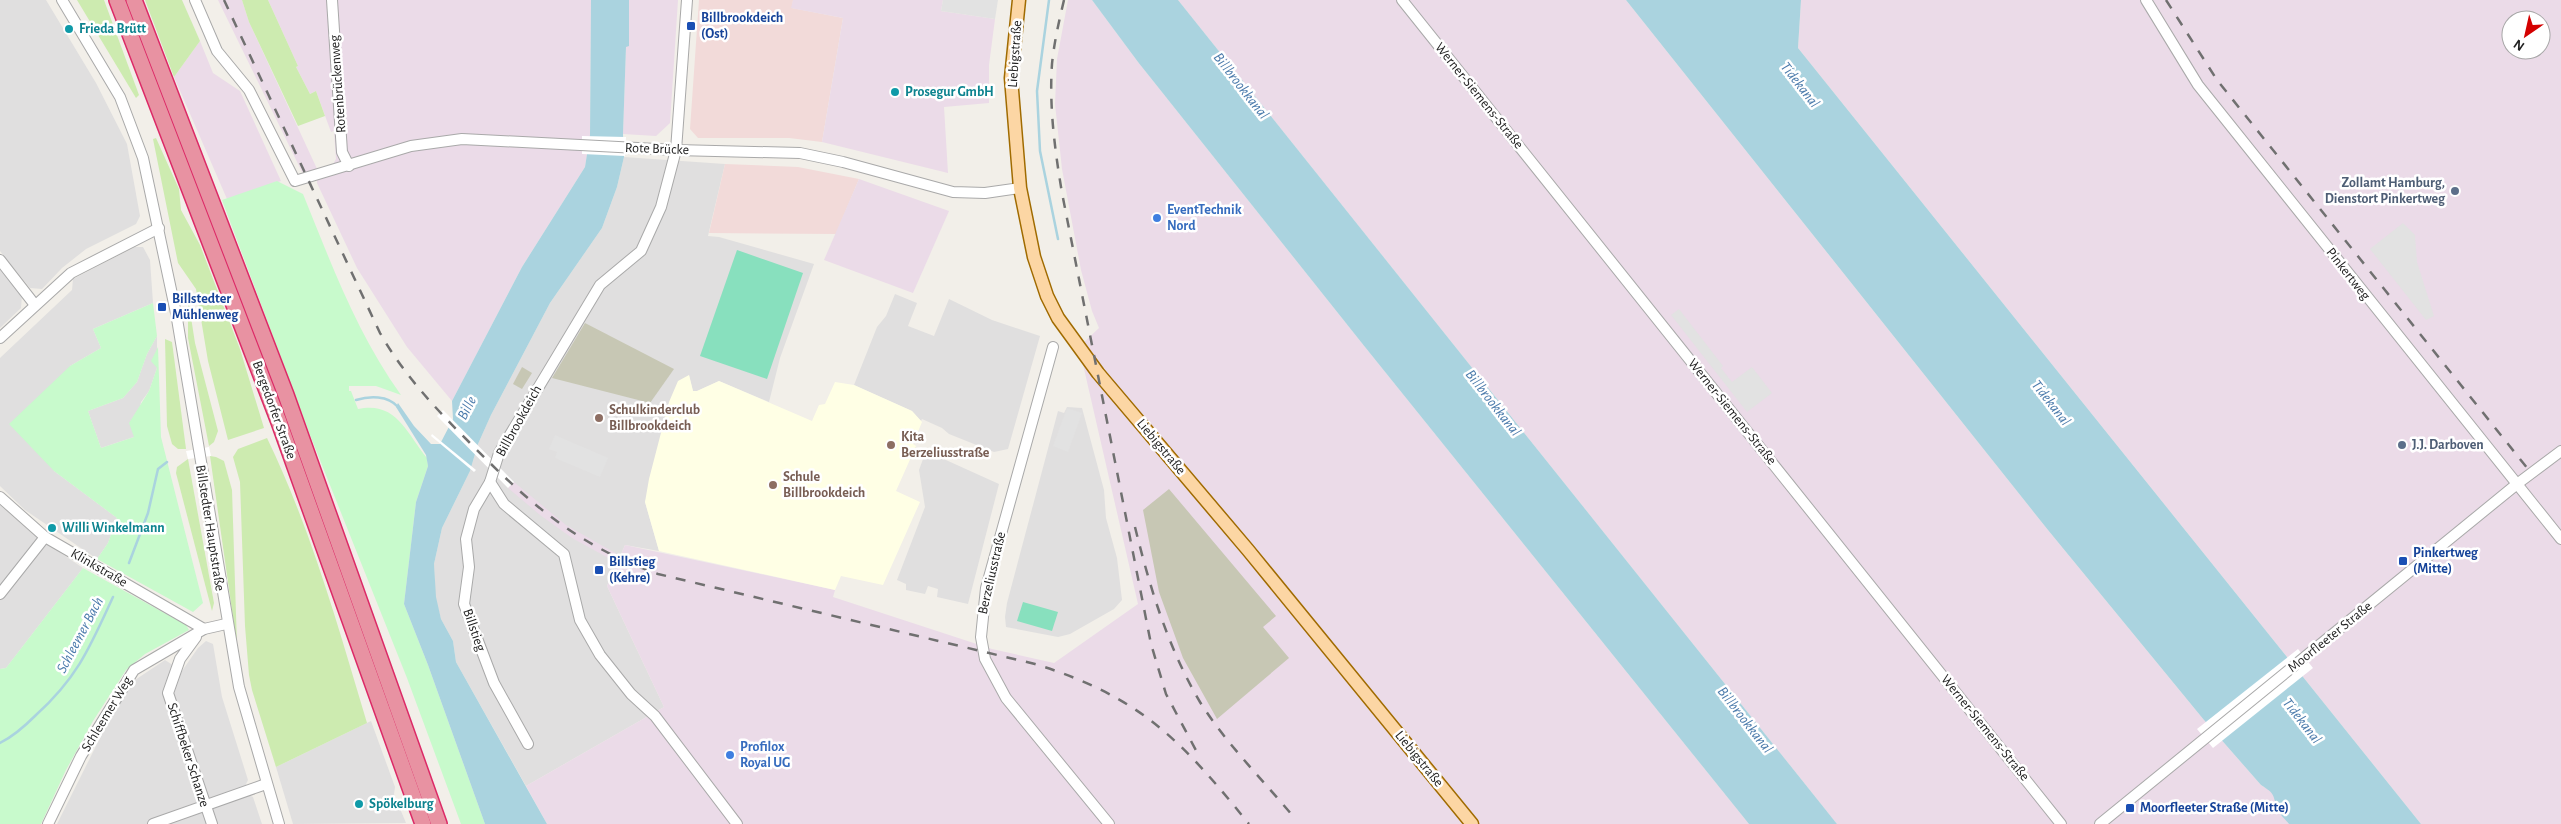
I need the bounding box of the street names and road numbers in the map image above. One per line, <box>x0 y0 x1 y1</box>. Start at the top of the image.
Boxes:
street label: Liebigstraße <box>1006 20 1024 88</box>
street label: Rotenbrückenweg <box>328 34 348 133</box>
street label: Werner-Siemens-Straße <box>1432 40 1526 152</box>
street label: Rote Brücke <box>625 141 689 157</box>
street label: Pinkertweg <box>2323 245 2373 303</box>
street label: Werner-Siemens-Straße <box>1685 356 1779 468</box>
street label: Bergedorfer Straße <box>250 359 298 461</box>
street label: Billbrookdeich <box>494 383 544 459</box>
street label: Liebigstraße <box>1134 417 1188 477</box>
street label: Billstedter Hauptstraße <box>193 464 227 592</box>
street label: Berzeliusstraße <box>976 530 1008 616</box>
street label: Klinkstraße <box>68 546 130 590</box>
street label: Moorfleeter Straße <box>2285 599 2375 675</box>
street label: Billstieg <box>460 607 488 653</box>
street label: Werner-Siemens-Straße <box>1938 672 2032 784</box>
street label: Schleemer Weg <box>79 674 135 754</box>
street label: Schiffbeker Schanze <box>165 701 211 809</box>
street label: Liebigstraße <box>1392 728 1446 790</box>

